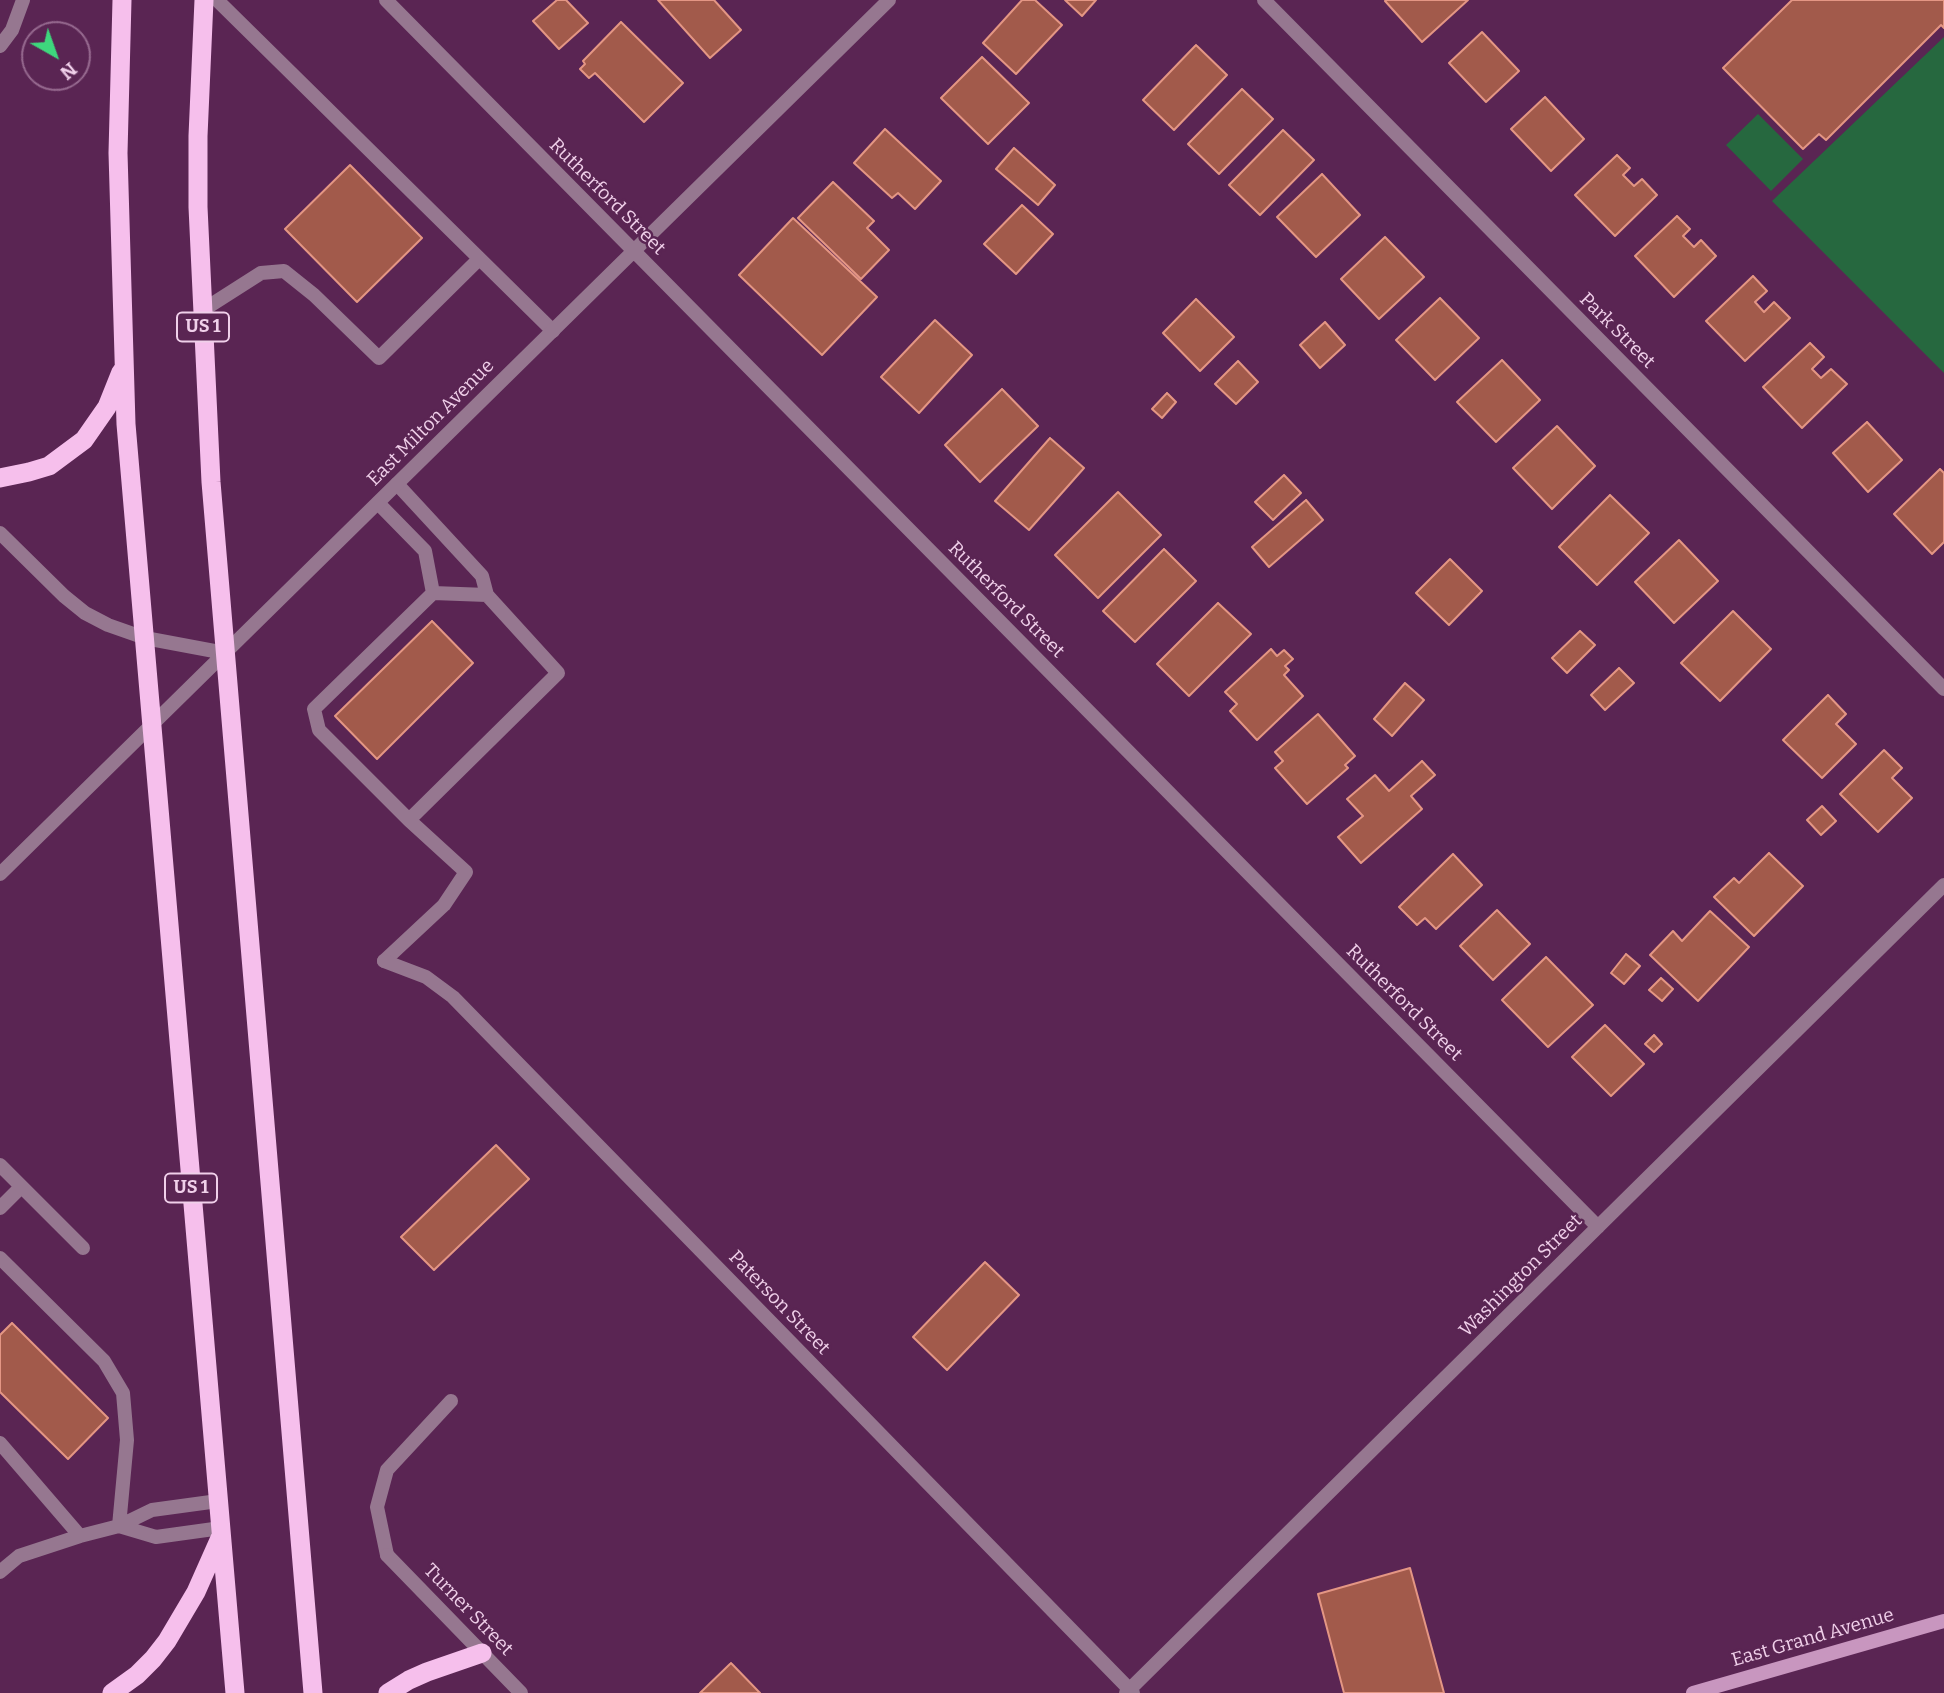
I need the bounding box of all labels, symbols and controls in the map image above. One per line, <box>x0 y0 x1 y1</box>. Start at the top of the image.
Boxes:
north arrow <box>21 21 91 91</box>
text: N <box>56 57 82 84</box>
street label: Rutherford Street <box>544 134 670 260</box>
street label: Park Street <box>1574 288 1660 374</box>
road number: US 1 <box>177 312 229 342</box>
street label: East Milton Avenue <box>363 355 499 491</box>
street label: Rutherford Street <box>943 537 1069 663</box>
street label: Rutherford Street <box>1341 940 1467 1066</box>
road number: US 1 <box>165 1174 217 1203</box>
street label: Washington Street <box>1455 1210 1587 1342</box>
street label: Paterson Street <box>724 1246 834 1360</box>
street label: Turner Street <box>418 1559 518 1661</box>
street label: East Grand Avenue <box>1729 1604 1897 1672</box>

